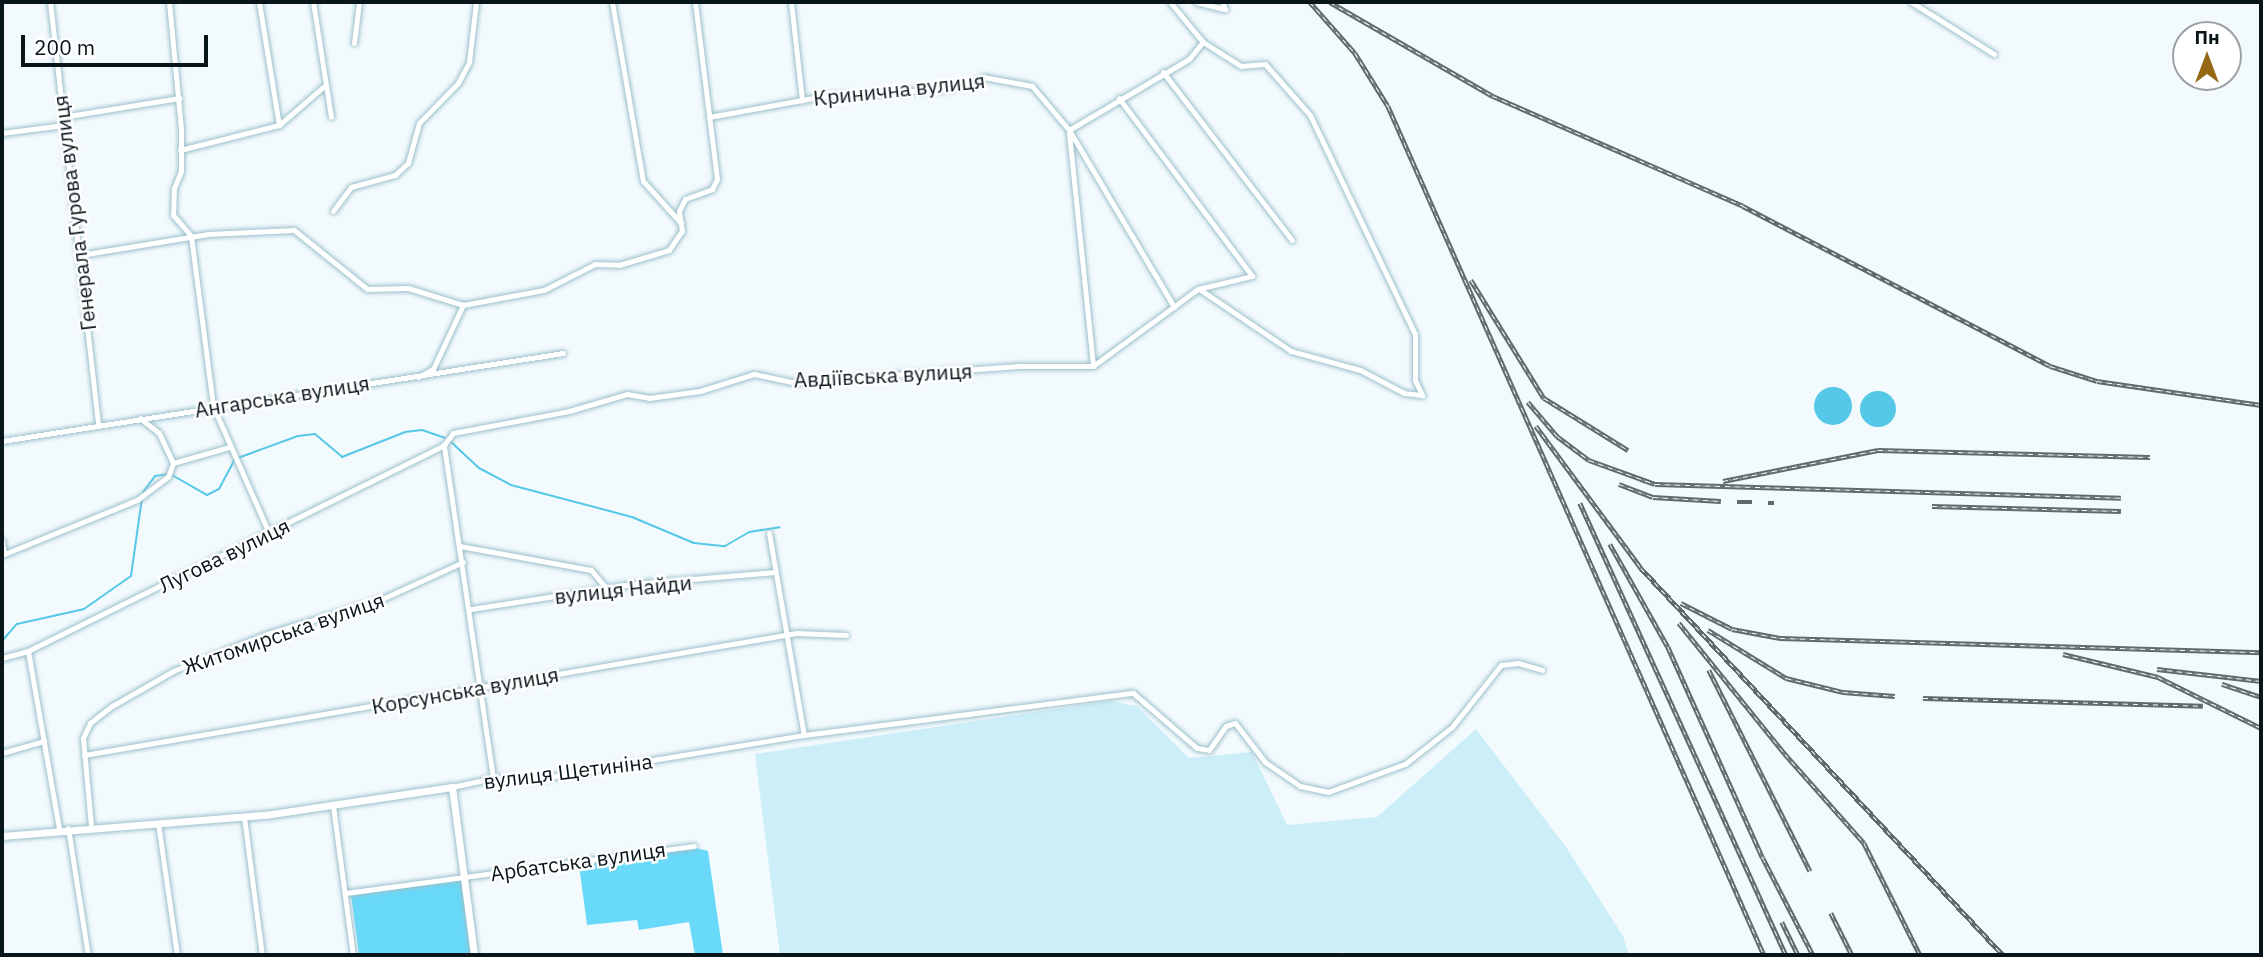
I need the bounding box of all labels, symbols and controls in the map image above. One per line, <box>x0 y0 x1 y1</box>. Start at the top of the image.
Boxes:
scale bar <box>24 21 212 65</box>
north arrow <box>2172 21 2242 91</box>
text: Пн <box>2194 25 2220 49</box>
text: 200 m <box>34 33 95 61</box>
street label: Кринична вулиця <box>812 67 986 111</box>
street label: Генерала Гурова вулиця <box>47 94 101 332</box>
street label: Авдіївська вулиця <box>793 358 973 392</box>
street label: Ангарська вулиця <box>193 370 371 422</box>
street label: Лугова вулиця <box>154 512 294 598</box>
street label: вулиця Найди <box>553 569 693 609</box>
street label: Житомирська вулиця <box>179 587 387 679</box>
street label: Корсунська вулиця <box>370 661 560 719</box>
street label: вулиця Щетиніна <box>482 748 654 794</box>
street label: Арбатська вулиця <box>489 836 667 886</box>

